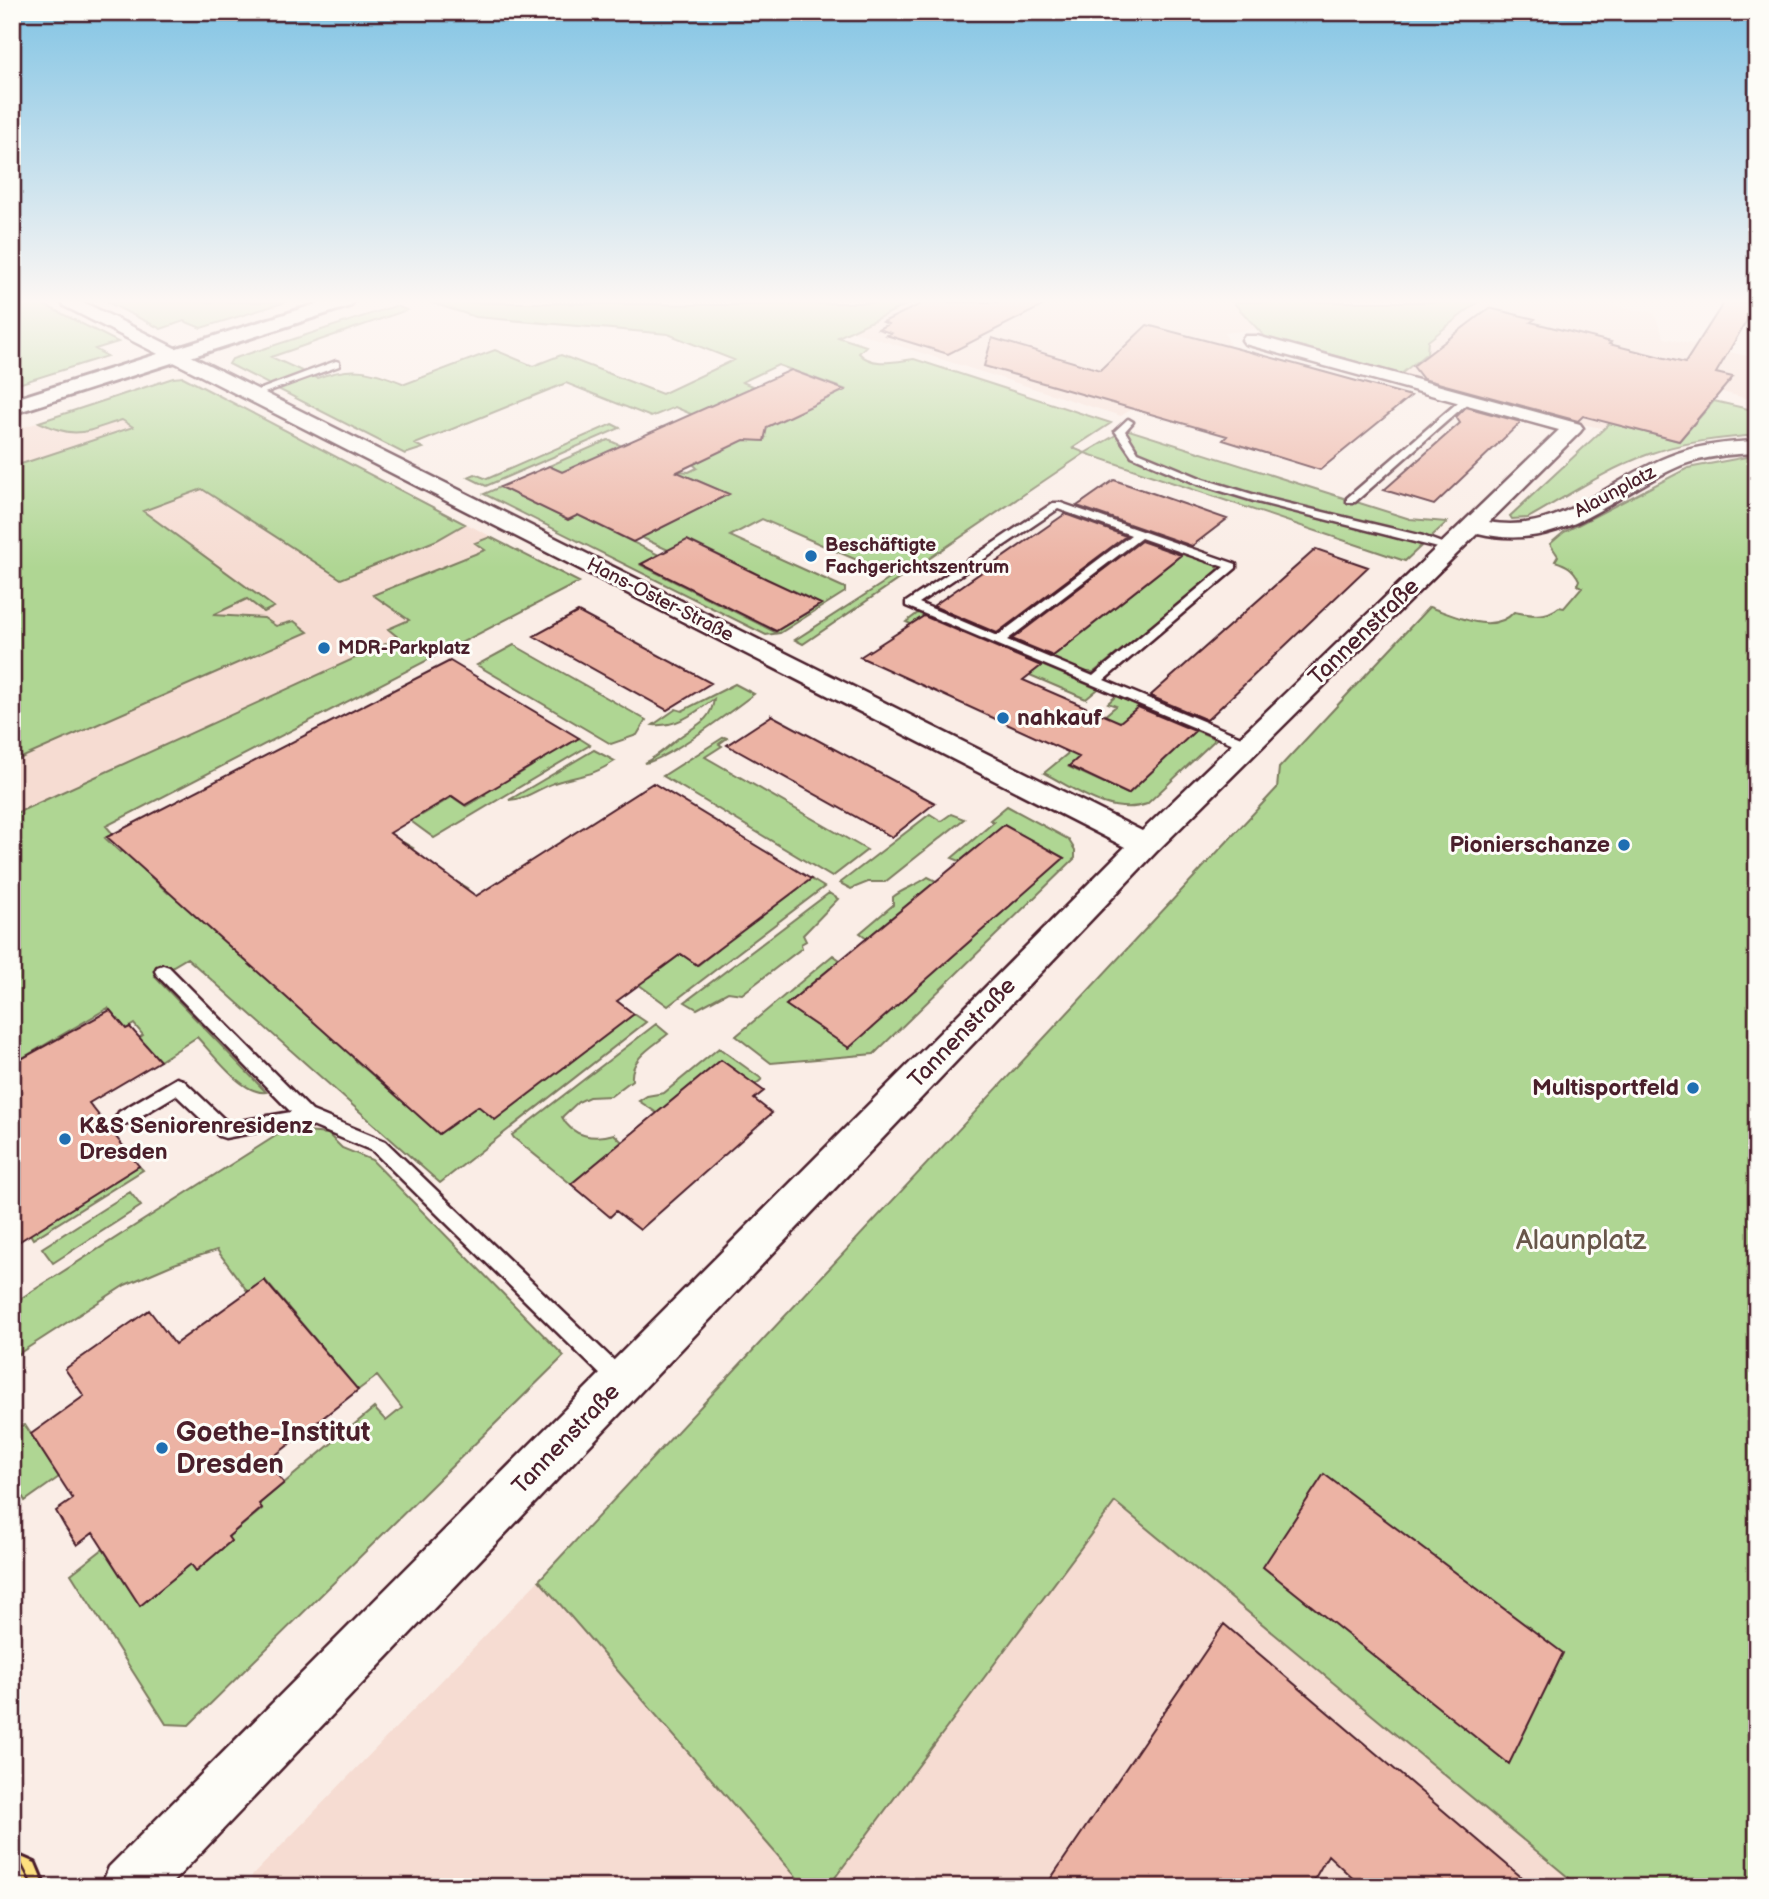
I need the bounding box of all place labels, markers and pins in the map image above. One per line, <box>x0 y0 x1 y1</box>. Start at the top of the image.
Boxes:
place label: Beschäftigte Fachgerichtszentrum <box>825 534 1009 579</box>
marker: Beschäftigte Fachgerichtszentrum <box>803 548 819 564</box>
place label: MDR-Parkplatz <box>338 637 471 660</box>
marker: MDR-Parkplatz <box>316 640 332 656</box>
place label: nahkauf <box>1017 704 1102 732</box>
marker: nahkauf <box>995 710 1011 726</box>
place label: Pionierschanze <box>1449 831 1610 859</box>
marker: Pionierschanze <box>1616 837 1632 853</box>
place label: Multisportfeld <box>1532 1074 1679 1102</box>
marker: Multisportfeld <box>1685 1080 1701 1096</box>
place label: K&S Seniorenresidenz Dresden <box>79 1112 313 1166</box>
marker: K&S Seniorenresidenz Dresden <box>57 1131 73 1147</box>
place label: Goethe-Institut Dresden <box>176 1416 370 1481</box>
marker: Goethe-Institut Dresden <box>154 1440 170 1456</box>

